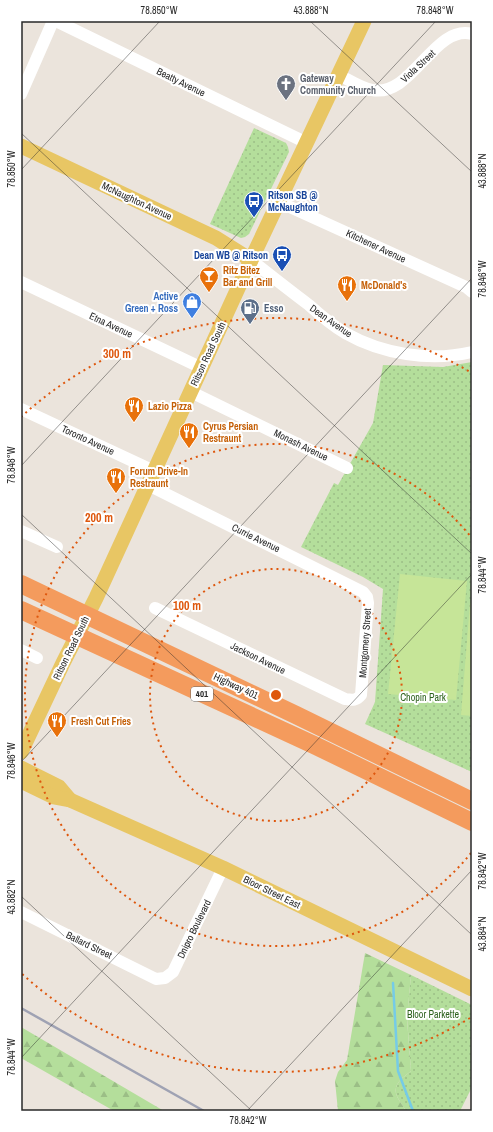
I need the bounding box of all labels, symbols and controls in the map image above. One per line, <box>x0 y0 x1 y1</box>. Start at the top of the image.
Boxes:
text: 78.850°W <box>141 4 178 17</box>
text: 43.888°N <box>294 4 329 17</box>
text: 78.848°W <box>417 4 454 17</box>
street label: Viola Street <box>398 46 439 85</box>
street label: Beatty Avenue <box>154 65 208 100</box>
place label: Gateway Community Church <box>300 72 376 97</box>
church icon: Gateway Community Church <box>275 73 297 101</box>
text: 78.850°W <box>5 150 18 187</box>
text: 43.888°N <box>476 153 489 189</box>
street label: McNaughton Avenue <box>100 179 175 223</box>
place label: Ritson SB @ McNaughton <box>268 189 318 214</box>
bus stop icon: Ritson SB @ McNaughton <box>243 190 265 218</box>
street label: Kitchener Avenue <box>344 226 408 266</box>
bus stop icon: Dean WB @ Ritson <box>271 244 293 272</box>
place label: Dean WB @ Ritson <box>194 249 268 262</box>
text: 78.846°W <box>476 260 489 297</box>
place label: Ritz Bitez Bar and Grill <box>223 264 272 289</box>
bar icon: Ritz Bitez Bar and Grill <box>198 265 220 293</box>
restaurant icon: McDonald's <box>336 274 358 302</box>
place label: McDonald's <box>361 279 407 292</box>
place label: Active Green + Ross <box>125 290 178 315</box>
shop icon: Active Green + Ross <box>181 291 203 319</box>
fuel station icon: Esso <box>239 297 261 325</box>
place label: Esso <box>264 302 284 315</box>
street label: Dean Avenue <box>307 302 355 341</box>
street label: Etna Avenue <box>87 309 135 341</box>
street label: Ritson Road South <box>187 320 229 388</box>
text: 300 m <box>103 346 131 362</box>
restaurant icon: Lazio Pizza <box>123 395 145 423</box>
place label: Lazio Pizza <box>148 400 192 413</box>
place label: Cyrus Persian Restraunt <box>203 420 258 445</box>
restaurant icon: Cyrus Persian Restraunt <box>178 421 200 449</box>
street label: Toronto Avenue <box>59 422 117 458</box>
street label: Monash Avenue <box>272 426 331 464</box>
text: 78.848°W <box>5 446 18 483</box>
place label: Forum Drive-In Restraunt <box>130 465 188 490</box>
restaurant icon: Forum Drive-In Restraunt <box>105 466 127 494</box>
text: 200 m <box>85 510 113 526</box>
street label: Currie Avenue <box>230 521 283 555</box>
text: 78.844°W <box>476 556 489 593</box>
text: 100 m <box>173 598 201 614</box>
street label: Montgomery Street <box>356 607 374 678</box>
street label: Ritson Road South <box>50 614 92 682</box>
street label: Jackson Avenue <box>228 639 288 677</box>
street label: Highway 401 <box>212 670 261 702</box>
road number: 401 <box>191 687 213 701</box>
centre of rings <box>269 688 283 702</box>
park label: Chopin Park <box>400 691 447 704</box>
restaurant icon: Fresh Cut Fries <box>46 710 68 738</box>
place label: Fresh Cut Fries <box>71 715 132 728</box>
text: 78.846°W <box>5 742 18 779</box>
text: 78.842°W <box>476 852 489 889</box>
street label: Bloor Street East <box>241 873 303 912</box>
text: 43.882°N <box>5 879 18 915</box>
street label: Dnipro Boulevard <box>174 897 214 961</box>
text: 43.884°N <box>476 916 489 952</box>
street label: Ballard Street <box>64 928 115 962</box>
park label: Bloor Parkette <box>407 1008 459 1021</box>
text: 78.844°W <box>5 1038 18 1075</box>
text: 78.842°W <box>230 1114 267 1127</box>

